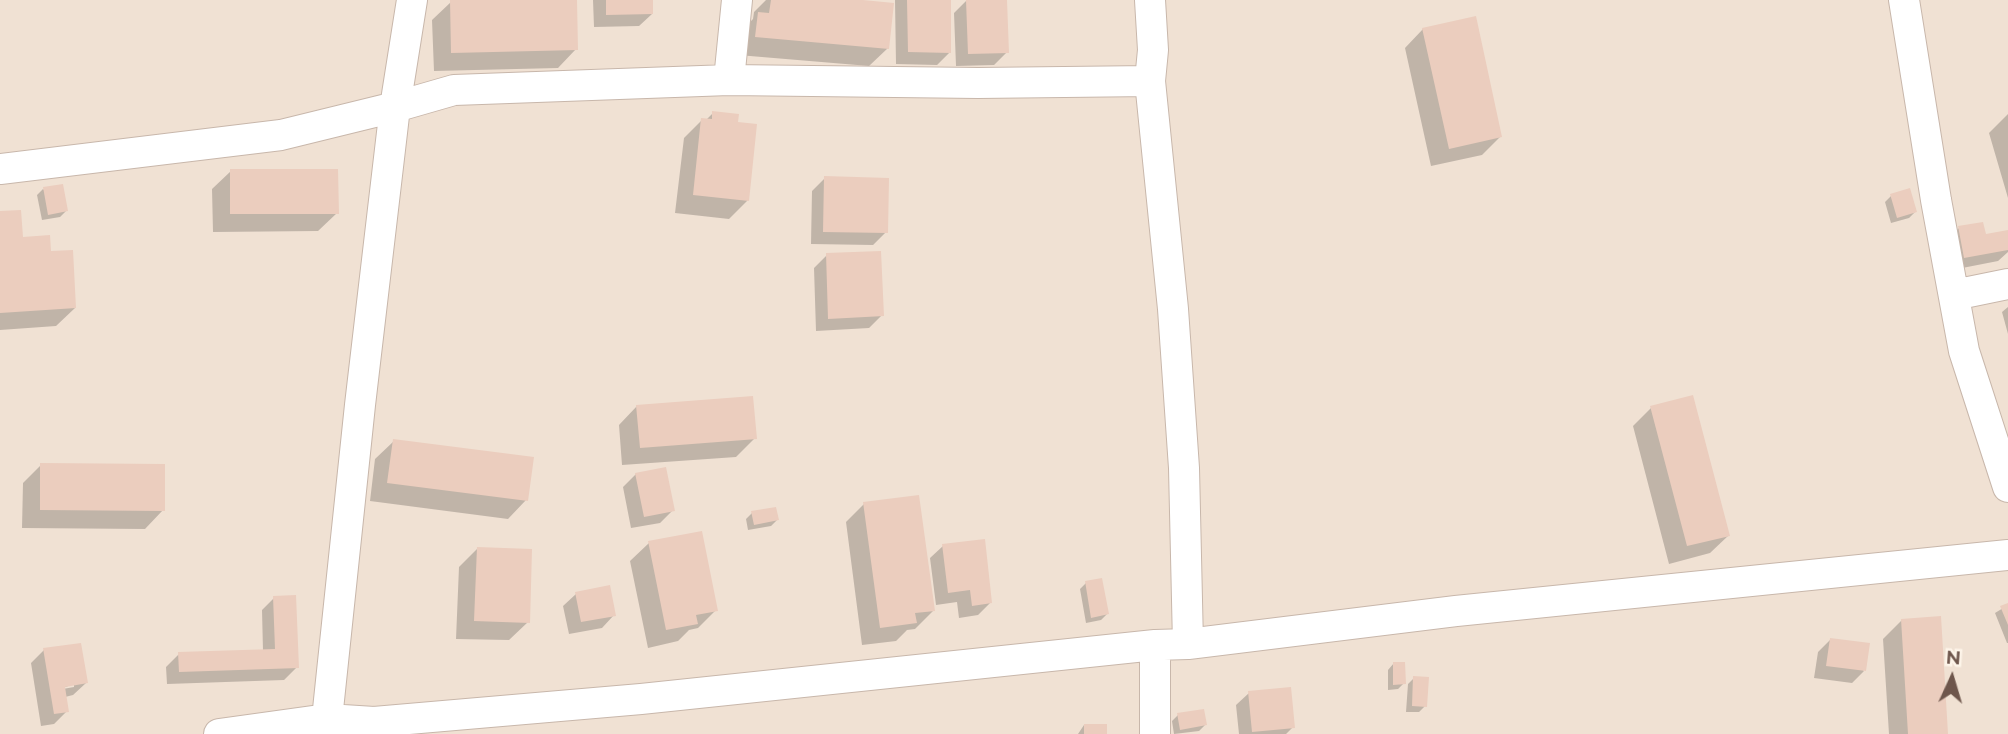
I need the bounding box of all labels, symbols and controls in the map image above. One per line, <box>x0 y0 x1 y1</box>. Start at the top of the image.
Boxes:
north arrow <box>1917 643 1987 713</box>
text: N <box>1945 646 1961 669</box>

